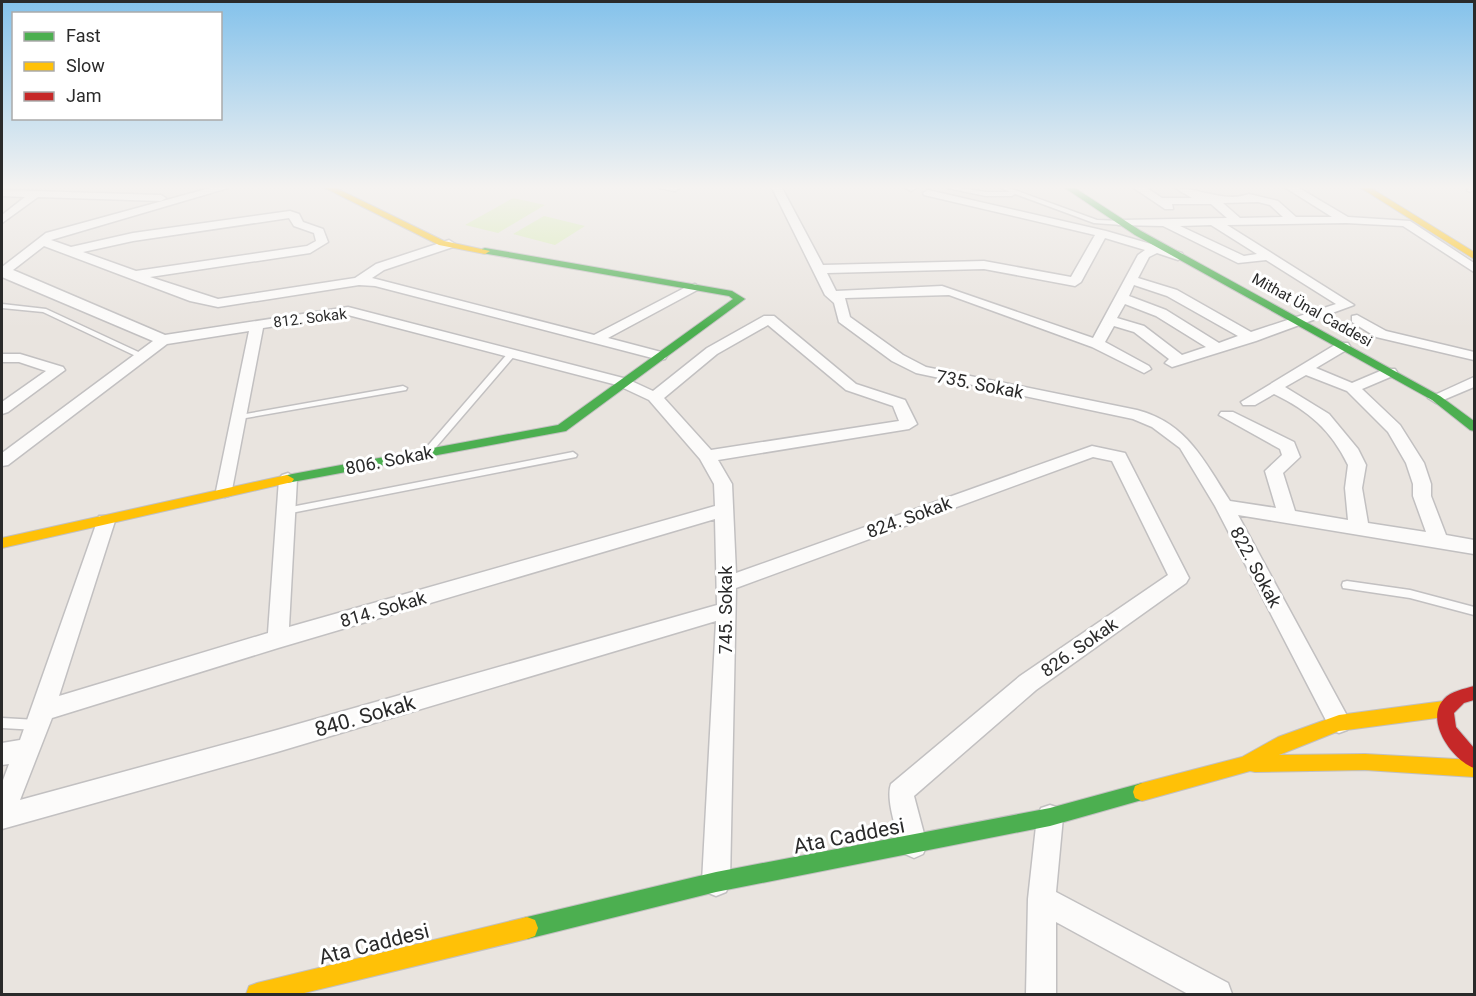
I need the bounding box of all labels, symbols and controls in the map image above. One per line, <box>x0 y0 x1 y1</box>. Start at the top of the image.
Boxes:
legend <box>12 12 222 120</box>
text: Fast <box>66 25 101 46</box>
text: Slow <box>66 55 105 76</box>
text: Jam <box>66 85 102 106</box>
street label: Mithat Ünal Caddesi <box>1249 270 1375 350</box>
street label: 812. Sokak <box>272 305 348 331</box>
street label: 735. Sokak <box>935 365 1026 403</box>
street label: 806. Sokak <box>344 441 435 479</box>
street label: 824. Sokak <box>864 492 955 542</box>
street label: 822. Sokak <box>1226 523 1286 612</box>
street label: 745. Sokak <box>715 565 736 654</box>
street label: 814. Sokak <box>338 586 429 631</box>
street label: 826. Sokak <box>1037 613 1122 681</box>
street label: 840. Sokak <box>312 690 418 742</box>
street label: Ata Caddesi <box>791 813 907 859</box>
street label: Ata Caddesi <box>316 919 432 969</box>

